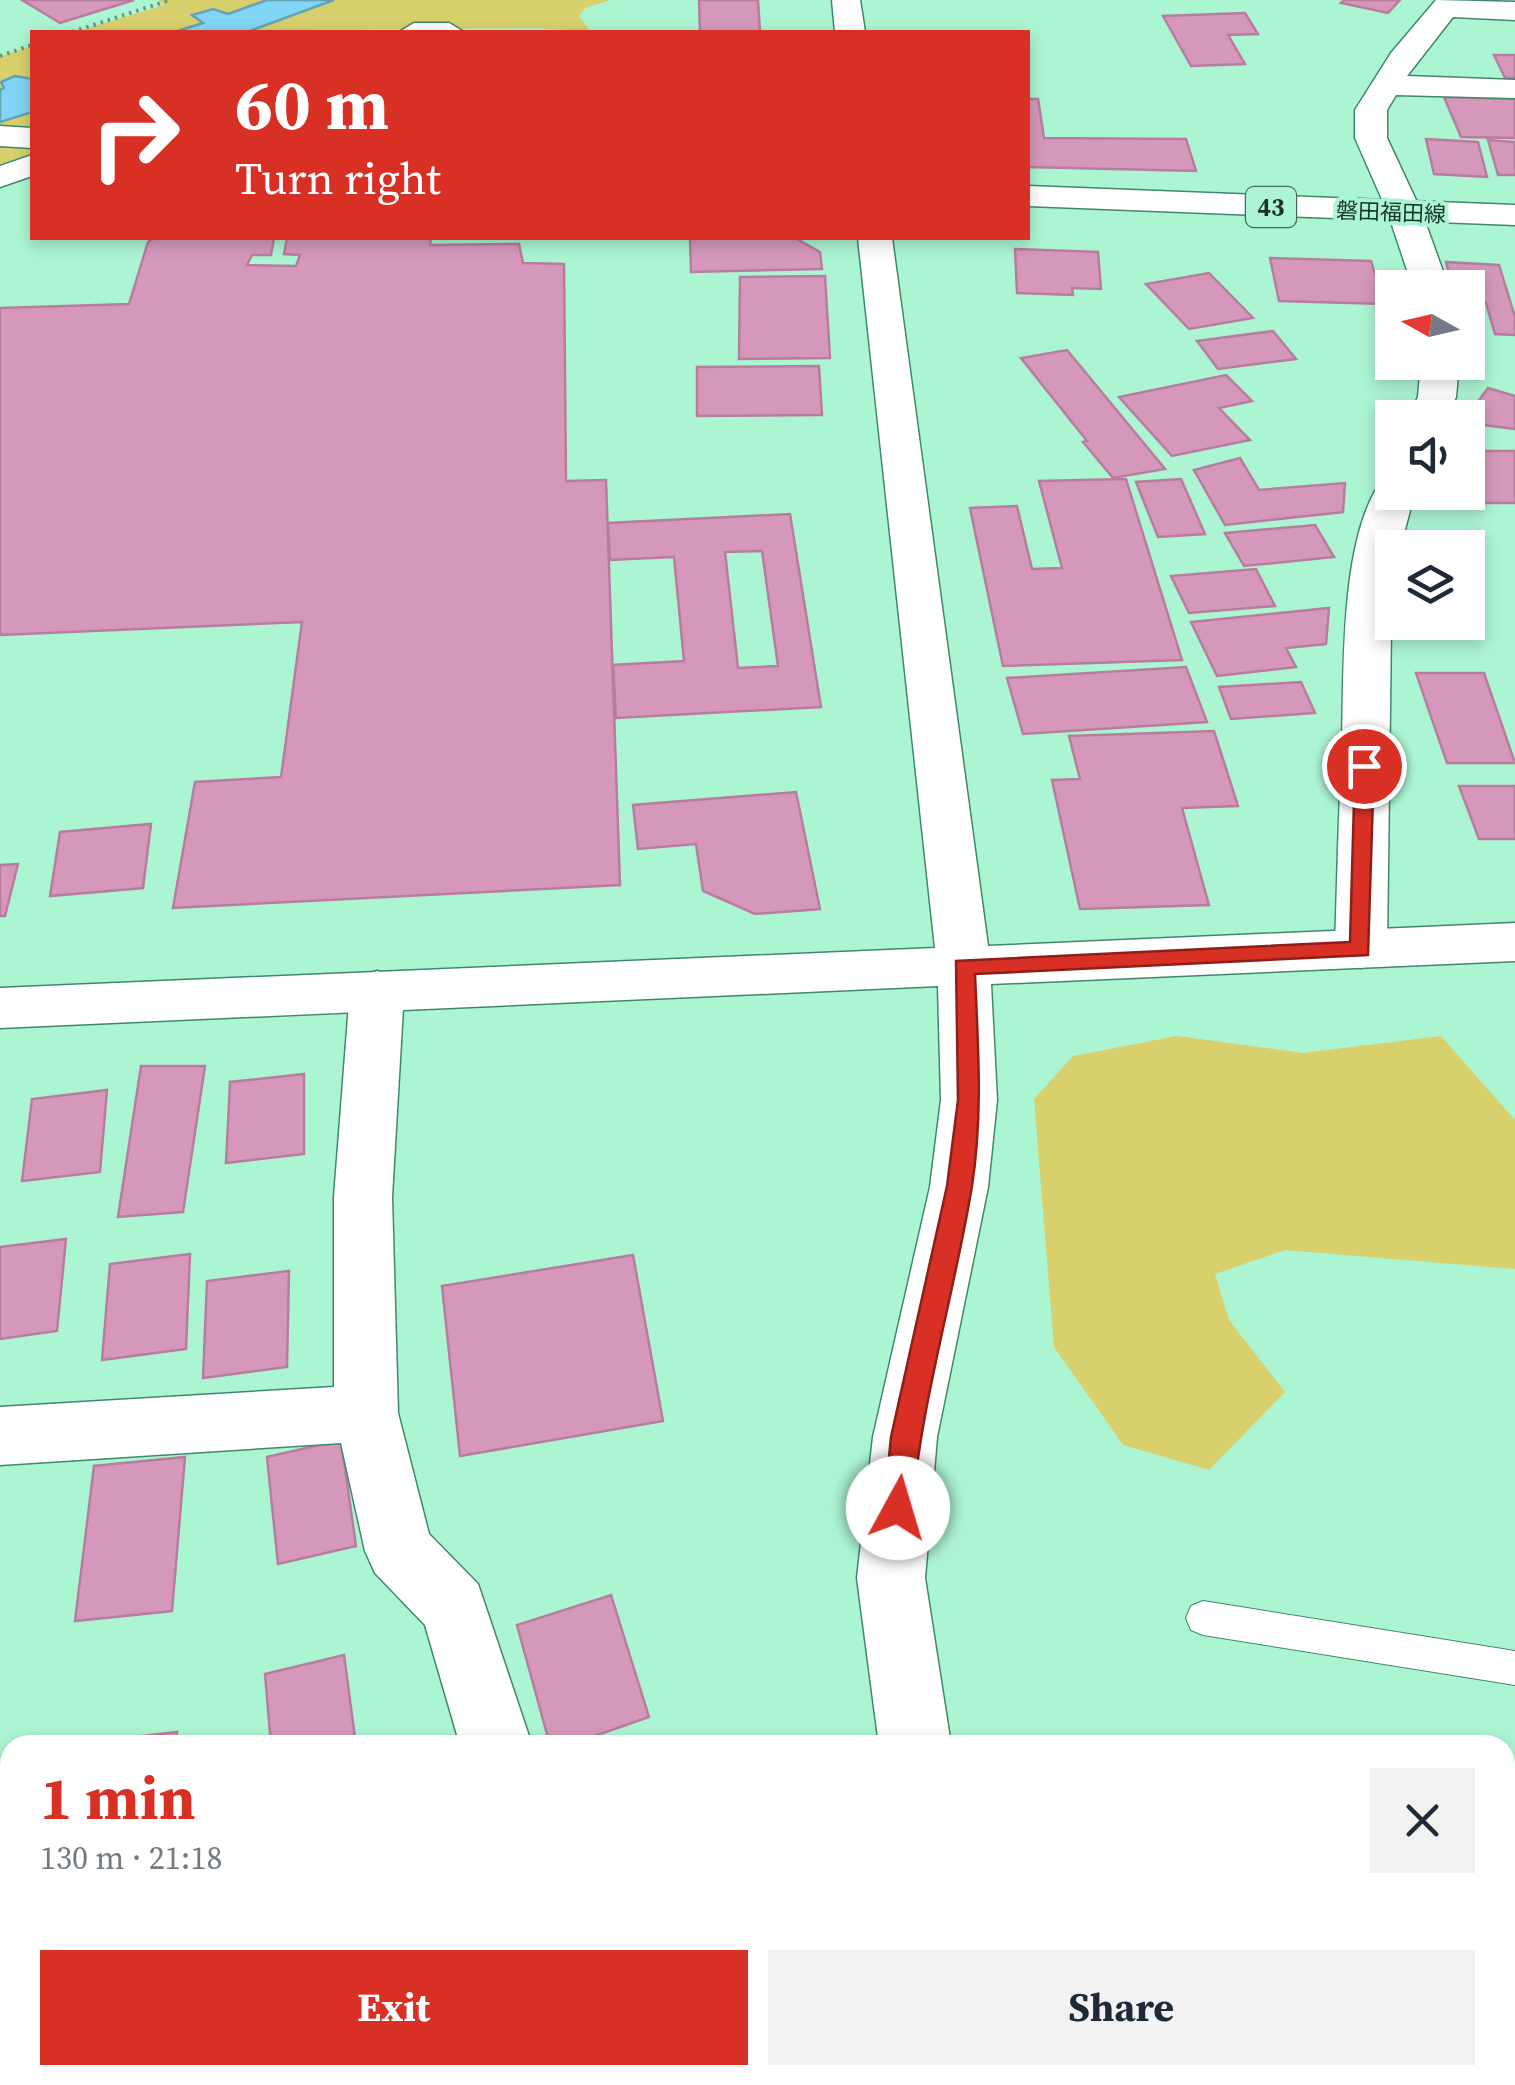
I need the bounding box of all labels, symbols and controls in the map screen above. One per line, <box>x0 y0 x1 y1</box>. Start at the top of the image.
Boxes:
text: 60 m <box>235 56 389 152</box>
icon: right <box>70 70 200 200</box>
text: Turn right <box>235 147 441 209</box>
road number: 43 <box>1246 187 1296 227</box>
street label: 磐田福田線 <box>1336 195 1446 229</box>
north arrow <box>1375 270 1485 380</box>
map controls <box>1375 270 1485 640</box>
button: sound <box>1375 400 1485 510</box>
button: layers <box>1375 530 1485 640</box>
pin <box>1322 724 1407 809</box>
icon: arrive <box>1337 739 1392 794</box>
position arrow <box>846 1456 950 1560</box>
text: 1 min <box>40 1757 196 1839</box>
button: close <box>1370 1768 1475 1873</box>
text: 130 m · 21:18 <box>40 1836 222 1880</box>
button: Exit <box>40 1950 748 2065</box>
button: Share <box>768 1950 1475 2065</box>

